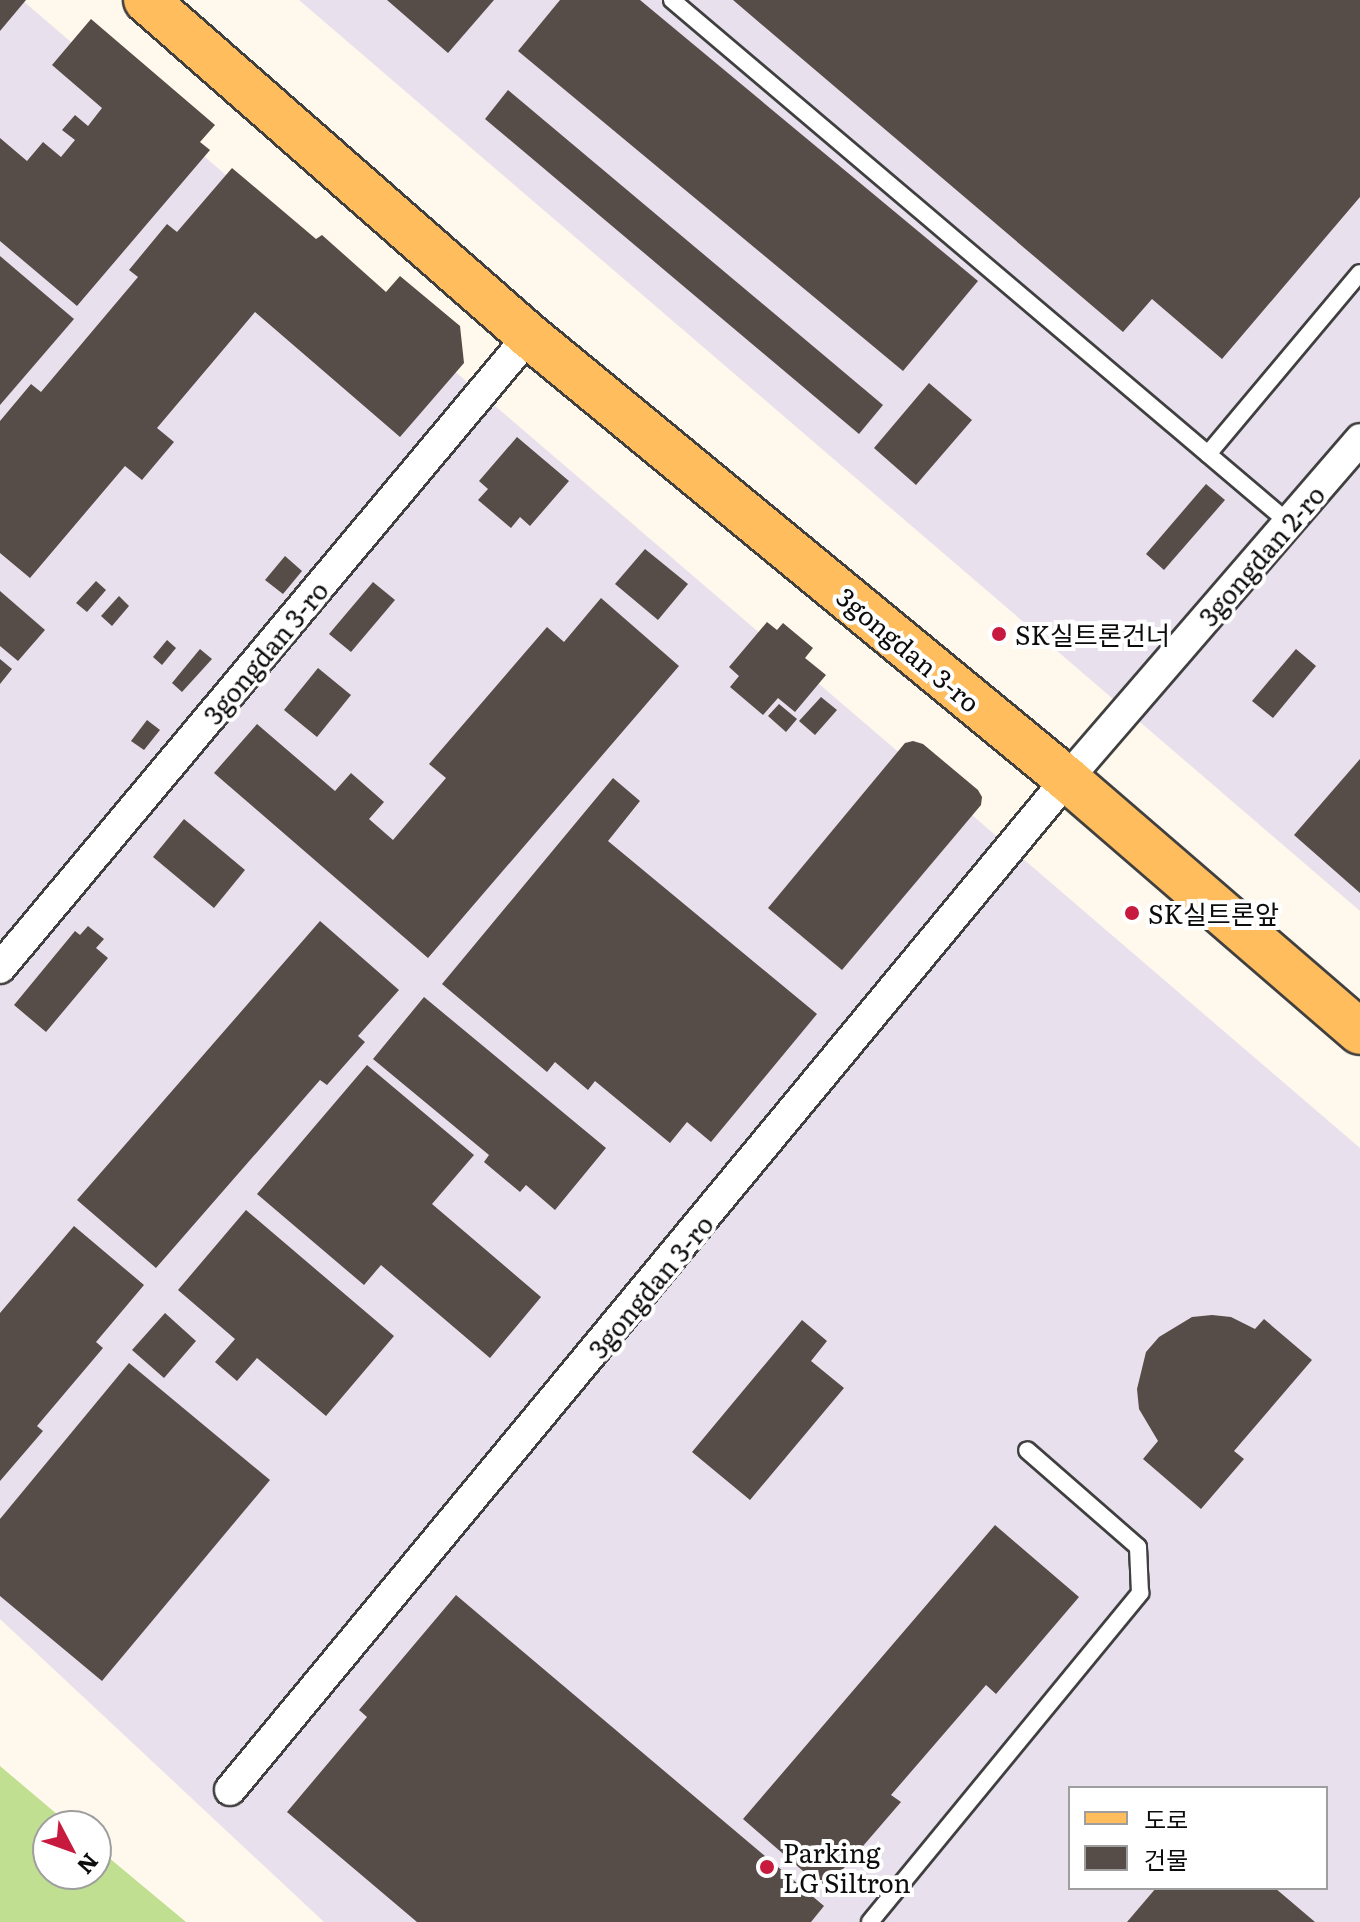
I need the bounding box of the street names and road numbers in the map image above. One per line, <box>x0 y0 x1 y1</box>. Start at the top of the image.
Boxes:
street label: 3gongdan 2-ro <box>1191 478 1331 632</box>
street label: 3gongdan 3-ro <box>196 574 334 730</box>
street label: 3gongdan 3-ro <box>831 580 987 718</box>
street label: 3gongdan 3-ro <box>581 1208 719 1364</box>

